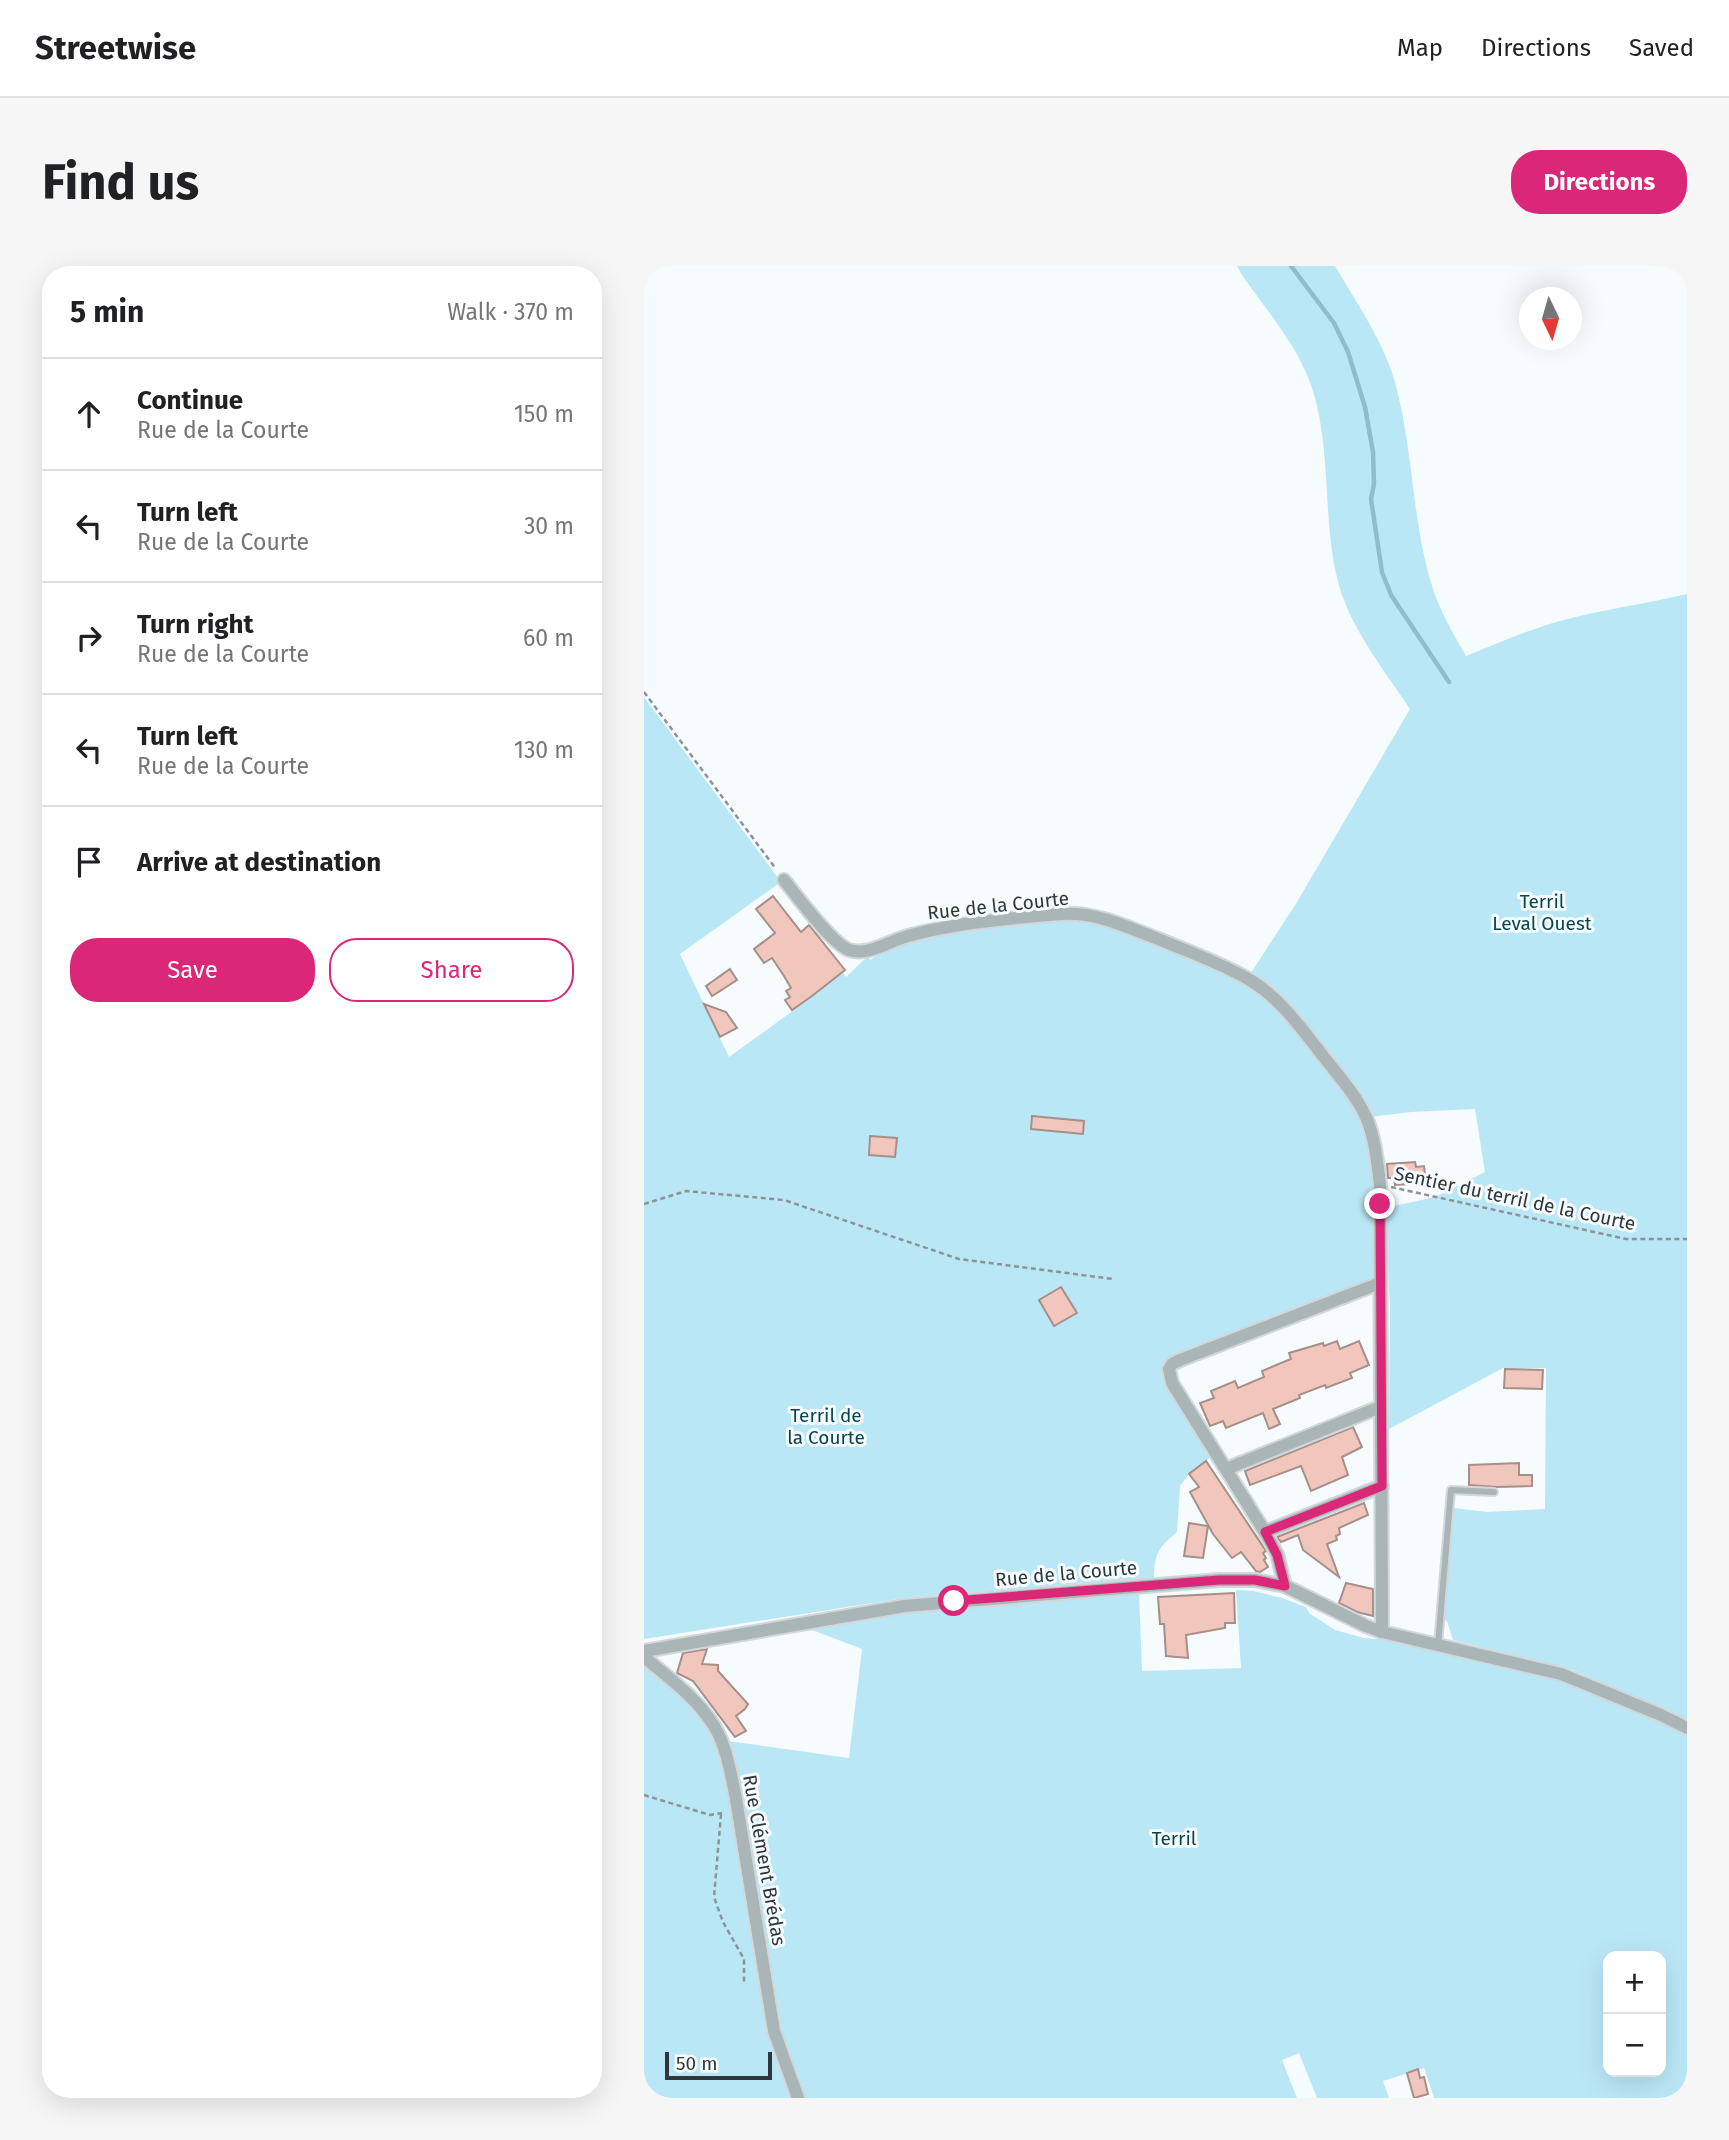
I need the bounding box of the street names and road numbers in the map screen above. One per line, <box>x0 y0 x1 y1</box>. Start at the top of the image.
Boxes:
street label: Rue de la Courte <box>926 887 1070 924</box>
street label: Sentier du terril de la Courte <box>1392 1162 1638 1235</box>
street label: Rue de la Courte <box>994 1556 1138 1591</box>
street label: Rue Clément Brédas <box>738 1773 791 1947</box>

